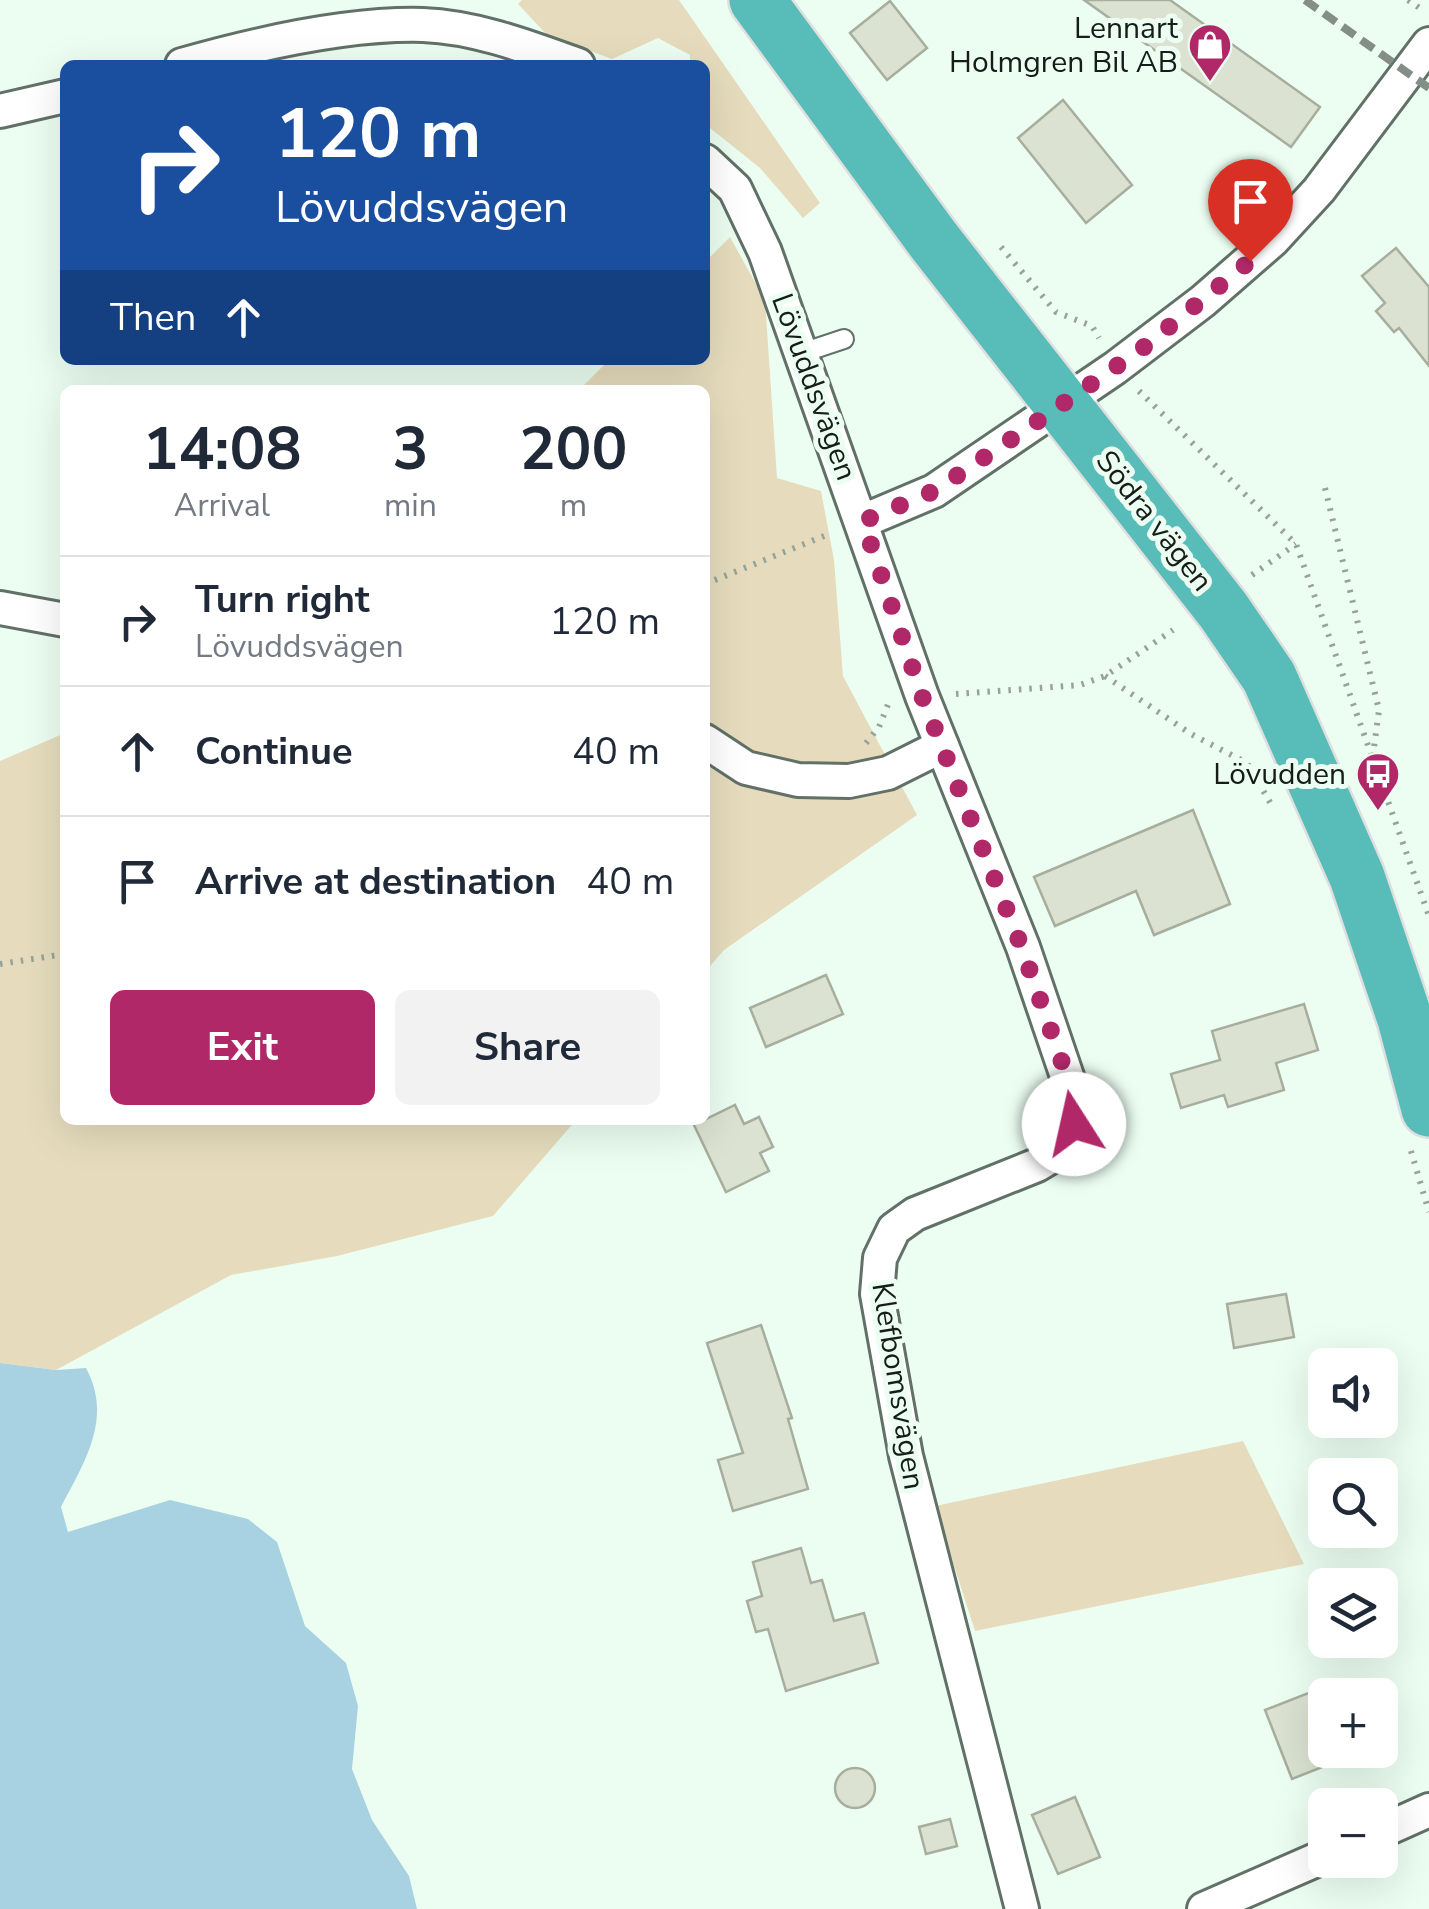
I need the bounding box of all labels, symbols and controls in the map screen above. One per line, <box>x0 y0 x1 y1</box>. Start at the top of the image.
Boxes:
place label: Lennart Holmgren Bil AB <box>949 8 1178 83</box>
shop icon: Lennart Holmgren Bil AB <box>1187 22 1233 83</box>
text: 120 m <box>275 86 481 182</box>
icon: right <box>110 100 240 230</box>
pin <box>1208 159 1293 262</box>
icon: arrive <box>1223 174 1278 229</box>
text: Lövuddsvägen <box>275 177 568 238</box>
street label: Lövuddsvägen <box>761 288 867 486</box>
icon: ahead <box>216 290 271 345</box>
text: Then <box>110 292 196 343</box>
text: 14:08 <box>143 408 301 490</box>
text: 3 <box>392 408 428 490</box>
text: 200 <box>519 408 627 490</box>
street label: Södra vägen <box>1086 442 1222 600</box>
text: Arrival <box>174 484 270 527</box>
text: min <box>384 484 437 527</box>
text: m <box>560 484 587 527</box>
text: Turn right <box>195 574 370 625</box>
icon: right <box>110 594 165 649</box>
text: 120 m <box>549 596 660 647</box>
text: Lövuddsvägen <box>195 625 404 668</box>
icon: ahead <box>110 724 165 779</box>
text: Continue <box>195 726 353 777</box>
text: 40 m <box>572 726 660 777</box>
bus stop icon: Lövudden <box>1355 751 1401 812</box>
place label: Lövudden <box>1213 754 1346 795</box>
icon: arrive <box>110 854 165 909</box>
text: Arrive at destination <box>195 856 556 907</box>
text: 40 m <box>586 856 674 907</box>
button: Exit <box>110 990 375 1105</box>
button: Share <box>395 990 660 1105</box>
position arrow <box>1022 1072 1126 1176</box>
street label: Klefbomsvägen <box>861 1280 935 1492</box>
map controls <box>1308 1348 1398 1878</box>
button: sound <box>1308 1348 1398 1438</box>
button: search <box>1308 1458 1398 1548</box>
button: layers <box>1308 1568 1398 1658</box>
button: + <box>1308 1678 1398 1768</box>
button: − <box>1308 1788 1398 1878</box>

